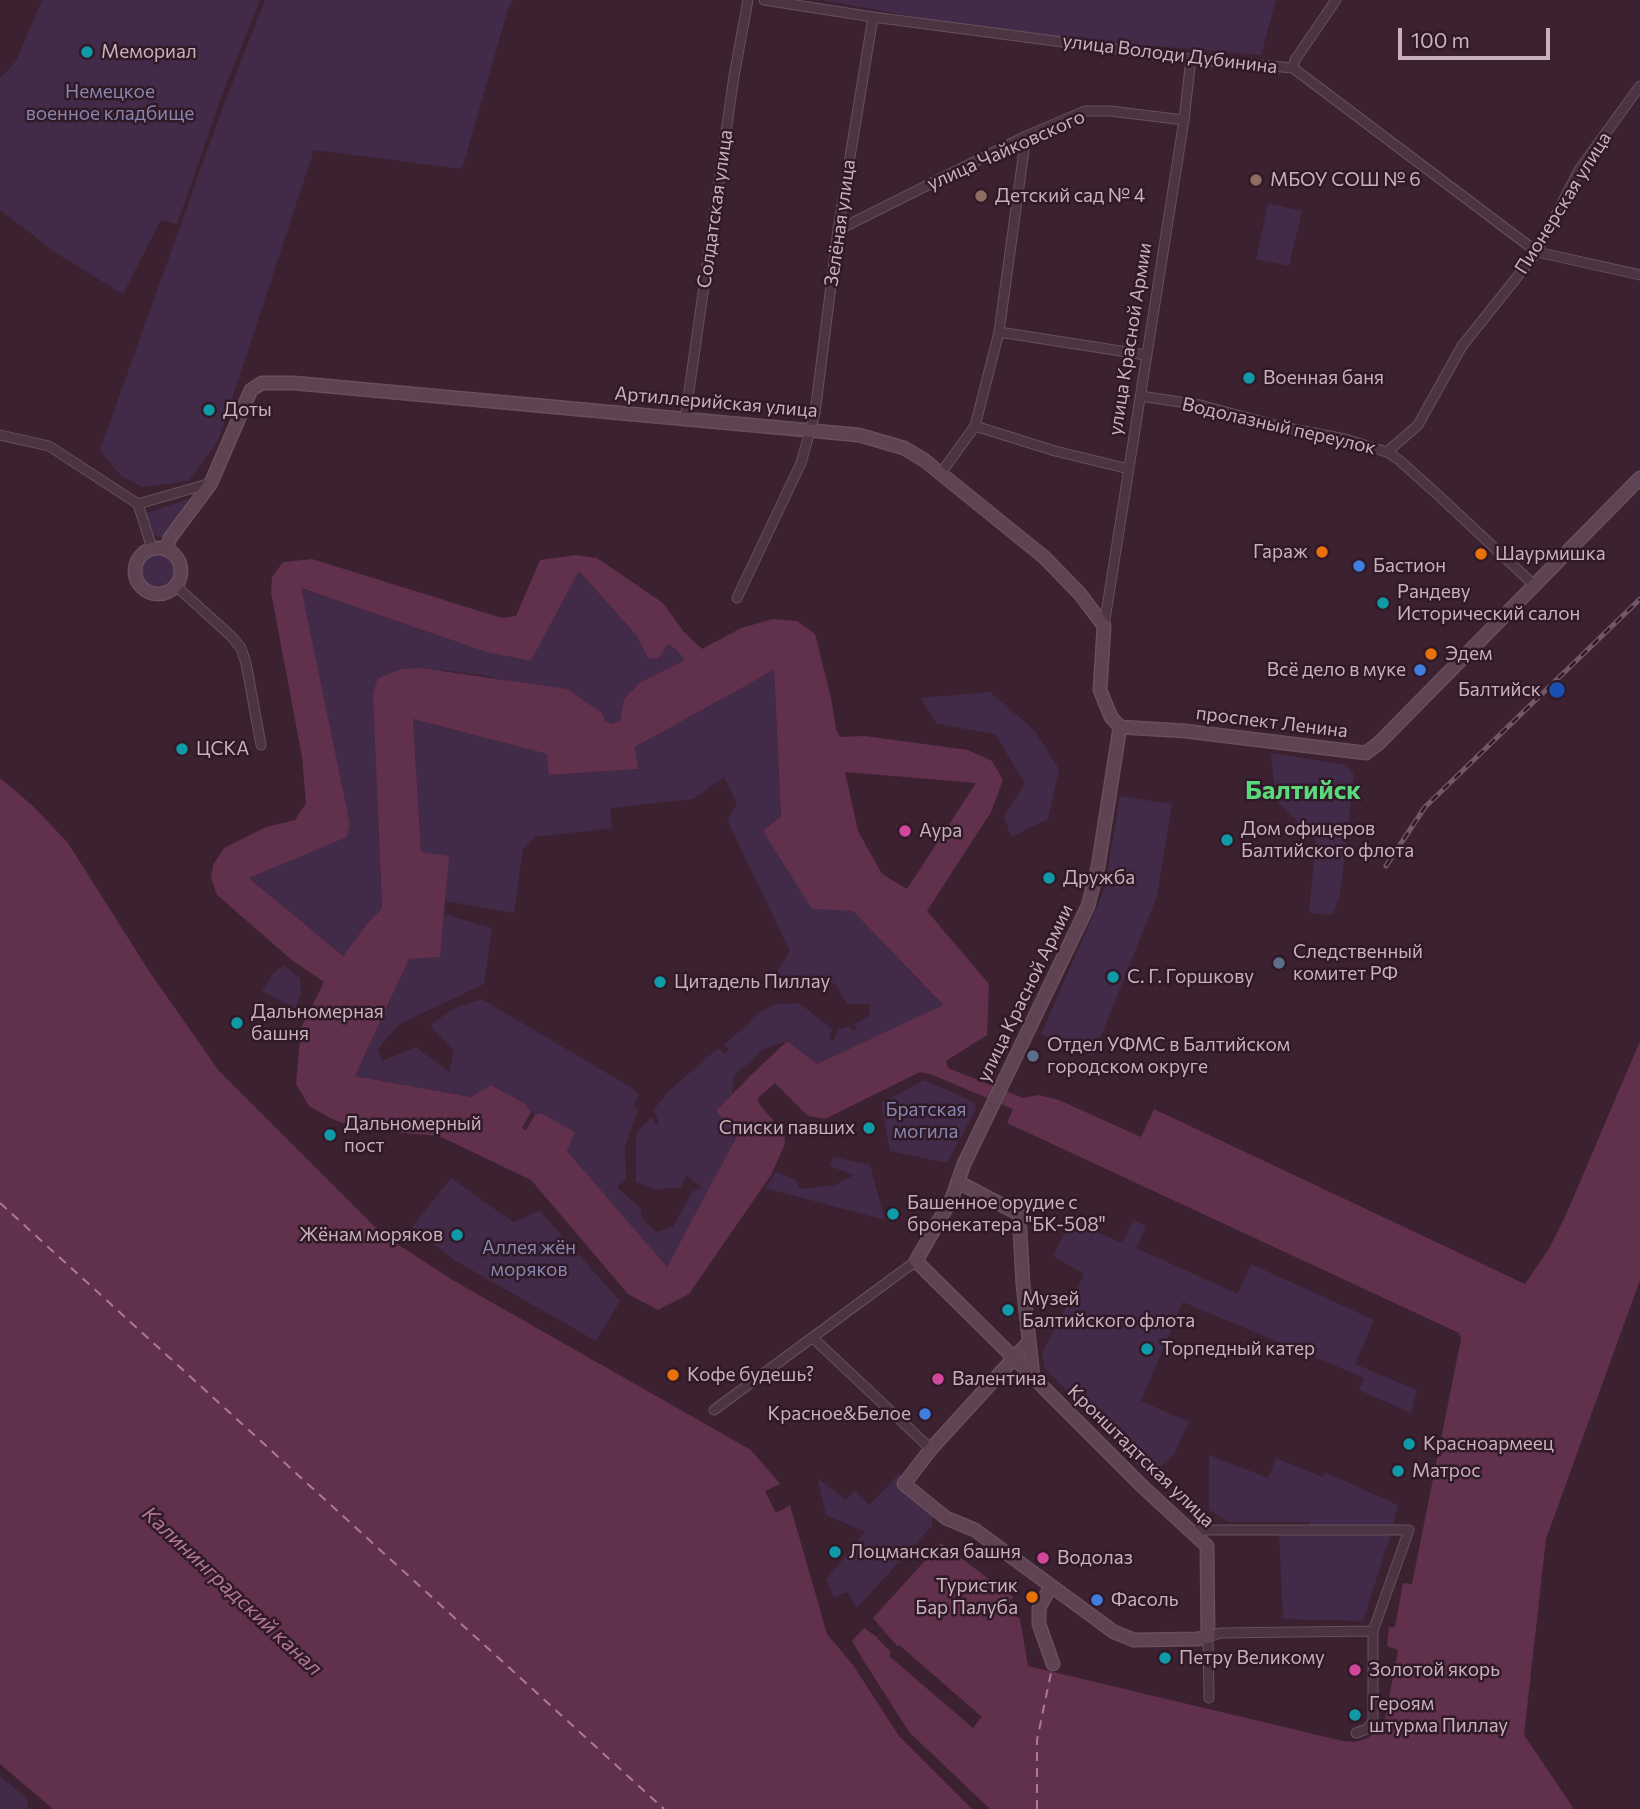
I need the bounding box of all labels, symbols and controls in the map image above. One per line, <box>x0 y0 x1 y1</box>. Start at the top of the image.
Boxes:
scale bar <box>1402 14 1554 58</box>
text: 100 m <box>1411 27 1470 52</box>
street label: улица Володи Дубинина <box>1061 30 1279 78</box>
place label: Мемориал <box>101 41 197 63</box>
marker: Мемориал <box>79 44 95 60</box>
park label: Немецкое военное кладбище <box>26 81 194 125</box>
street label: улица Чайковского <box>924 105 1088 195</box>
street label: Солдатская улица <box>693 128 737 290</box>
street label: Пионерская улица <box>1510 128 1616 278</box>
street label: Зелёная улица <box>820 158 860 288</box>
place label: МБОУ СОШ № 6 <box>1270 169 1421 191</box>
marker: МБОУ СОШ № 6 <box>1248 172 1264 188</box>
place label: Детский сад № 4 <box>995 185 1145 207</box>
marker: Детский сад № 4 <box>973 188 989 204</box>
street label: улица Красной Армии <box>1103 241 1157 437</box>
place label: Военная баня <box>1263 367 1384 389</box>
marker: Военная баня <box>1241 370 1257 386</box>
street label: Артиллерийская улица <box>613 382 819 422</box>
street label: Водолазный переулок <box>1180 393 1378 459</box>
place label: Доты <box>223 399 272 421</box>
marker: Доты <box>201 402 217 418</box>
place label: Гараж <box>1253 541 1308 563</box>
place label: Шаурмишка <box>1495 543 1606 565</box>
marker: Гараж <box>1314 544 1330 560</box>
marker: Шаурмишка <box>1473 546 1489 562</box>
place label: Бастион <box>1373 555 1446 577</box>
marker: Бастион <box>1351 558 1367 574</box>
place label: Рандеву Исторический салон <box>1397 581 1580 625</box>
marker: Рандеву Исторический салон <box>1375 595 1391 611</box>
place label: Эдем <box>1445 643 1492 665</box>
marker: Эдем <box>1423 646 1439 662</box>
place label: Всё дело в муке <box>1267 659 1406 681</box>
marker: Всё дело в муке <box>1412 662 1428 678</box>
place label: Балтийск <box>1458 679 1541 701</box>
marker: Балтийск <box>1547 680 1567 700</box>
street label: проспект Ленина <box>1195 701 1349 743</box>
place label: ЦСКА <box>196 738 249 760</box>
marker: ЦСКА <box>174 741 190 757</box>
district label: Балтийск <box>1245 774 1361 806</box>
place label: Дом офицеров Балтийского флота <box>1241 818 1414 862</box>
place label: Аура <box>919 820 962 842</box>
marker: Аура <box>897 823 913 839</box>
marker: Дом офицеров Балтийского флота <box>1219 832 1235 848</box>
place label: Дружба <box>1063 867 1135 889</box>
marker: Дружба <box>1041 870 1057 886</box>
street label: улица Красной Армии <box>972 900 1078 1086</box>
place label: Следственный комитет РФ <box>1293 941 1423 985</box>
marker: Следственный комитет РФ <box>1271 955 1287 971</box>
place label: С. Г. Горшкову <box>1127 966 1254 988</box>
marker: С. Г. Горшкову <box>1105 969 1121 985</box>
place label: Цитадель Пиллау <box>674 971 830 993</box>
marker: Цитадель Пиллау <box>652 974 668 990</box>
place label: Дальномерная башня <box>251 1001 384 1045</box>
marker: Дальномерная башня <box>229 1015 245 1031</box>
place label: Отдел УФМС в Балтийском городском округе <box>1047 1034 1290 1078</box>
marker: Отдел УФМС в Балтийском городском округе <box>1025 1048 1041 1064</box>
park label: Братская могила <box>885 1099 967 1143</box>
place label: Дальномерный пост <box>344 1113 482 1157</box>
place label: Списки павших <box>719 1117 855 1139</box>
marker: Списки павших <box>861 1120 877 1136</box>
marker: Дальномерный пост <box>322 1127 338 1143</box>
place label: Башенное орудие с бронекатера "БК-508" <box>907 1192 1106 1236</box>
marker: Башенное орудие с бронекатера "БК-508" <box>885 1206 901 1222</box>
place label: Жёнам моряков <box>299 1224 443 1246</box>
marker: Жёнам моряков <box>449 1227 465 1243</box>
park label: Аллея жён моряков <box>482 1237 576 1281</box>
place label: Музей Балтийского флота <box>1022 1288 1195 1332</box>
marker: Музей Балтийского флота <box>1000 1302 1016 1318</box>
place label: Торпедный катер <box>1161 1338 1315 1360</box>
marker: Торпедный катер <box>1139 1341 1155 1357</box>
place label: Кофе будешь? <box>687 1364 814 1386</box>
marker: Кофе будешь? <box>665 1367 681 1383</box>
place label: Валентина <box>952 1368 1046 1390</box>
marker: Валентина <box>930 1371 946 1387</box>
street label: Кронштадтская улица <box>1063 1380 1219 1532</box>
place label: Красное&Белое <box>767 1403 911 1425</box>
marker: Красное&Белое <box>917 1406 933 1422</box>
place label: Красноармеец <box>1423 1433 1554 1455</box>
marker: Красноармеец <box>1401 1436 1417 1452</box>
place label: Матрос <box>1412 1460 1481 1482</box>
marker: Матрос <box>1390 1463 1406 1479</box>
water label: Калининградский канал <box>137 1501 327 1681</box>
place label: Лоцманская башня <box>849 1541 1021 1563</box>
marker: Лоцманская башня <box>827 1544 843 1560</box>
place label: Водолаз <box>1057 1547 1133 1569</box>
marker: Водолаз <box>1035 1550 1051 1566</box>
place label: Туристик Бар Палуба <box>915 1575 1018 1619</box>
marker: Туристик Бар Палуба <box>1024 1589 1040 1605</box>
place label: Фасоль <box>1111 1589 1178 1611</box>
marker: Фасоль <box>1089 1592 1105 1608</box>
place label: Петру Великому <box>1179 1647 1325 1669</box>
marker: Петру Великому <box>1157 1650 1173 1666</box>
place label: Золотой якорь <box>1369 1659 1500 1681</box>
marker: Золотой якорь <box>1347 1662 1363 1678</box>
place label: Героям штурма Пиллау <box>1369 1693 1508 1737</box>
marker: Героям штурма Пиллау <box>1347 1707 1363 1723</box>

